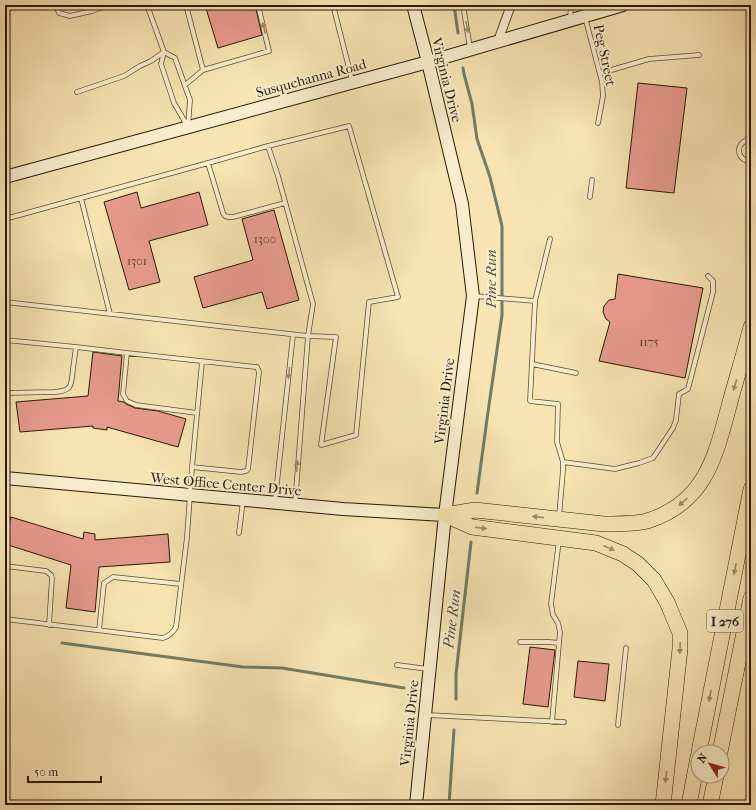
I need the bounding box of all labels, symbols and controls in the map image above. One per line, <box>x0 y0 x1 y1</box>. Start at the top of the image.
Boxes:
one-way arrow <box>464 21 470 33</box>
one-way arrow <box>260 22 266 34</box>
street label: Peg Street <box>590 23 619 87</box>
street label: Virginia Drive <box>428 35 465 124</box>
street label: Susquehanna Road <box>254 55 369 101</box>
house number: 1300 <box>254 232 276 246</box>
water label: Pine Run <box>482 249 500 310</box>
house number: 1301 <box>127 254 147 268</box>
house number: 1175 <box>639 335 659 349</box>
street label: Virginia Drive <box>431 357 458 446</box>
one-way arrow <box>286 367 292 380</box>
one-way arrow <box>732 379 738 391</box>
one-way arrow <box>294 460 301 472</box>
street label: West Office Center Drive <box>149 469 302 500</box>
one-way arrow <box>678 497 688 506</box>
one-way arrow <box>532 513 544 520</box>
one-way arrow <box>475 525 487 531</box>
one-way arrow <box>604 545 615 551</box>
one-way arrow <box>732 562 738 575</box>
water label: Pine Run <box>439 589 465 650</box>
road number: I 276 <box>707 610 743 632</box>
one-way arrow <box>676 642 683 654</box>
street label: Virginia Drive <box>396 679 422 768</box>
one-way arrow <box>707 690 713 702</box>
north arrow <box>690 744 730 784</box>
text: N <box>695 751 711 766</box>
scale bar <box>28 758 101 784</box>
text: 50 m <box>34 765 58 779</box>
one-way arrow <box>663 771 669 783</box>

